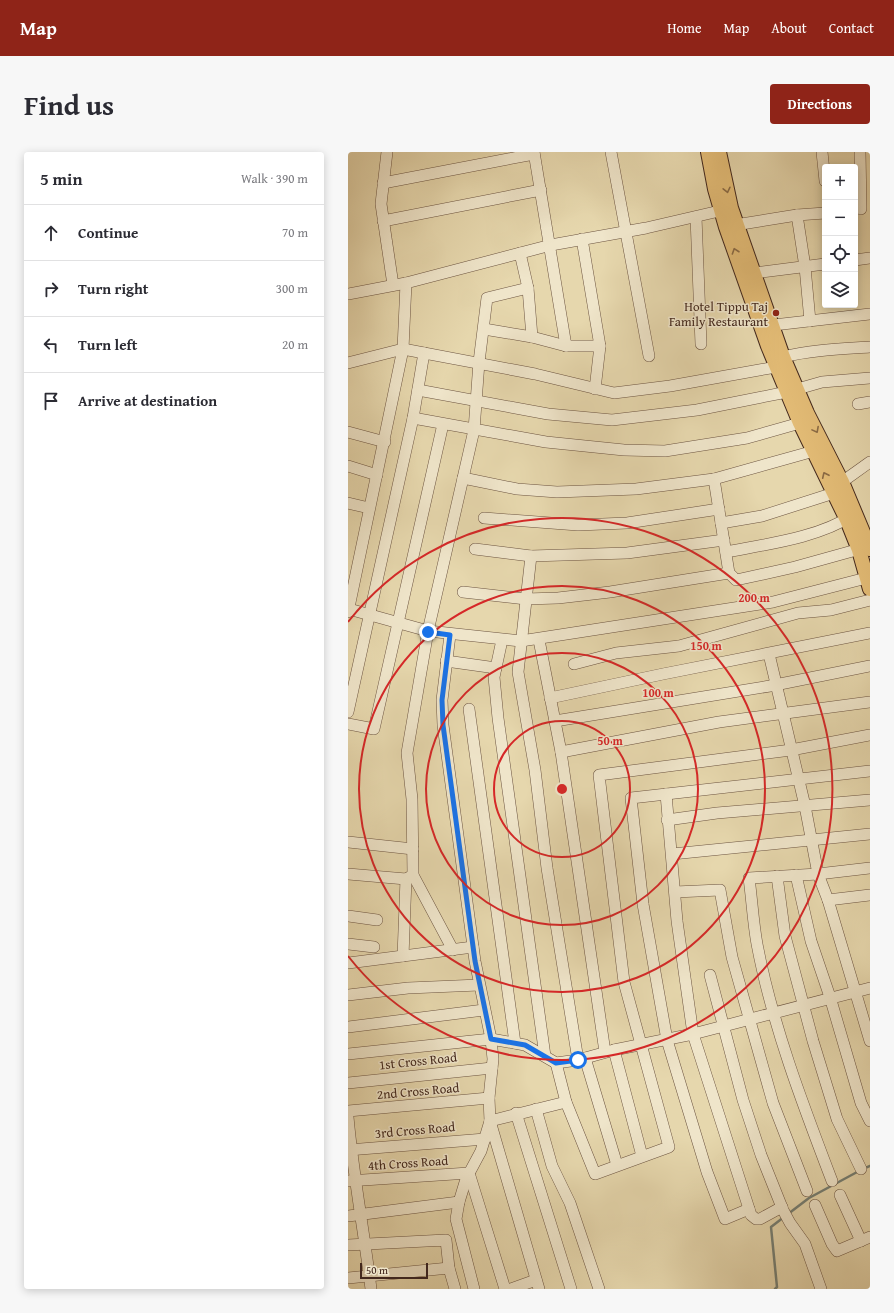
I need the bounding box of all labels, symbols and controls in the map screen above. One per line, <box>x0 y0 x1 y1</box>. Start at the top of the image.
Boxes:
text: Map <box>20 14 57 42</box>
text: Home <box>667 18 702 38</box>
text: Map <box>724 18 749 38</box>
text: About <box>771 18 807 38</box>
text: Contact <box>829 18 874 38</box>
text: Find us <box>24 84 114 125</box>
button: Directions <box>770 84 870 124</box>
map controls <box>822 164 858 308</box>
button: + <box>822 164 858 200</box>
text: 5 min <box>40 166 82 191</box>
text: Walk · 390 m <box>241 169 308 188</box>
one-way arrow <box>722 186 731 193</box>
button: − <box>822 200 858 236</box>
icon: ahead <box>40 222 62 244</box>
text: Continue <box>78 222 139 243</box>
text: 70 m <box>282 223 308 242</box>
button: locate <box>822 236 858 272</box>
one-way arrow <box>731 247 739 254</box>
button: layers <box>822 272 858 308</box>
icon: right <box>40 278 62 300</box>
text: Turn right <box>78 278 149 299</box>
text: 300 m <box>276 279 308 298</box>
place label: Hotel Tippu Taj Family Restaurant <box>669 297 768 331</box>
marker: Hotel Tippu Taj Family Restaurant <box>771 308 781 318</box>
icon: left <box>40 334 62 356</box>
text: Turn left <box>78 334 137 355</box>
text: 20 m <box>282 335 308 354</box>
icon: arrive <box>40 390 62 412</box>
text: Arrive at destination <box>78 390 217 411</box>
one-way arrow <box>811 425 819 433</box>
one-way arrow <box>822 471 830 479</box>
text: 200 m <box>738 589 771 606</box>
route end <box>419 623 437 641</box>
text: 150 m <box>690 637 723 654</box>
text: 100 m <box>642 684 675 701</box>
text: 50 m <box>597 732 623 749</box>
centre of rings <box>555 782 569 796</box>
street label: 1st Cross Road <box>378 1047 458 1075</box>
route start <box>569 1051 587 1069</box>
street label: 2nd Cross Road <box>376 1078 460 1104</box>
street label: 3rd Cross Road <box>374 1117 456 1143</box>
street label: 4th Cross Road <box>367 1151 449 1175</box>
scale bar <box>360 1261 428 1280</box>
text: 50 m <box>366 1262 388 1278</box>

